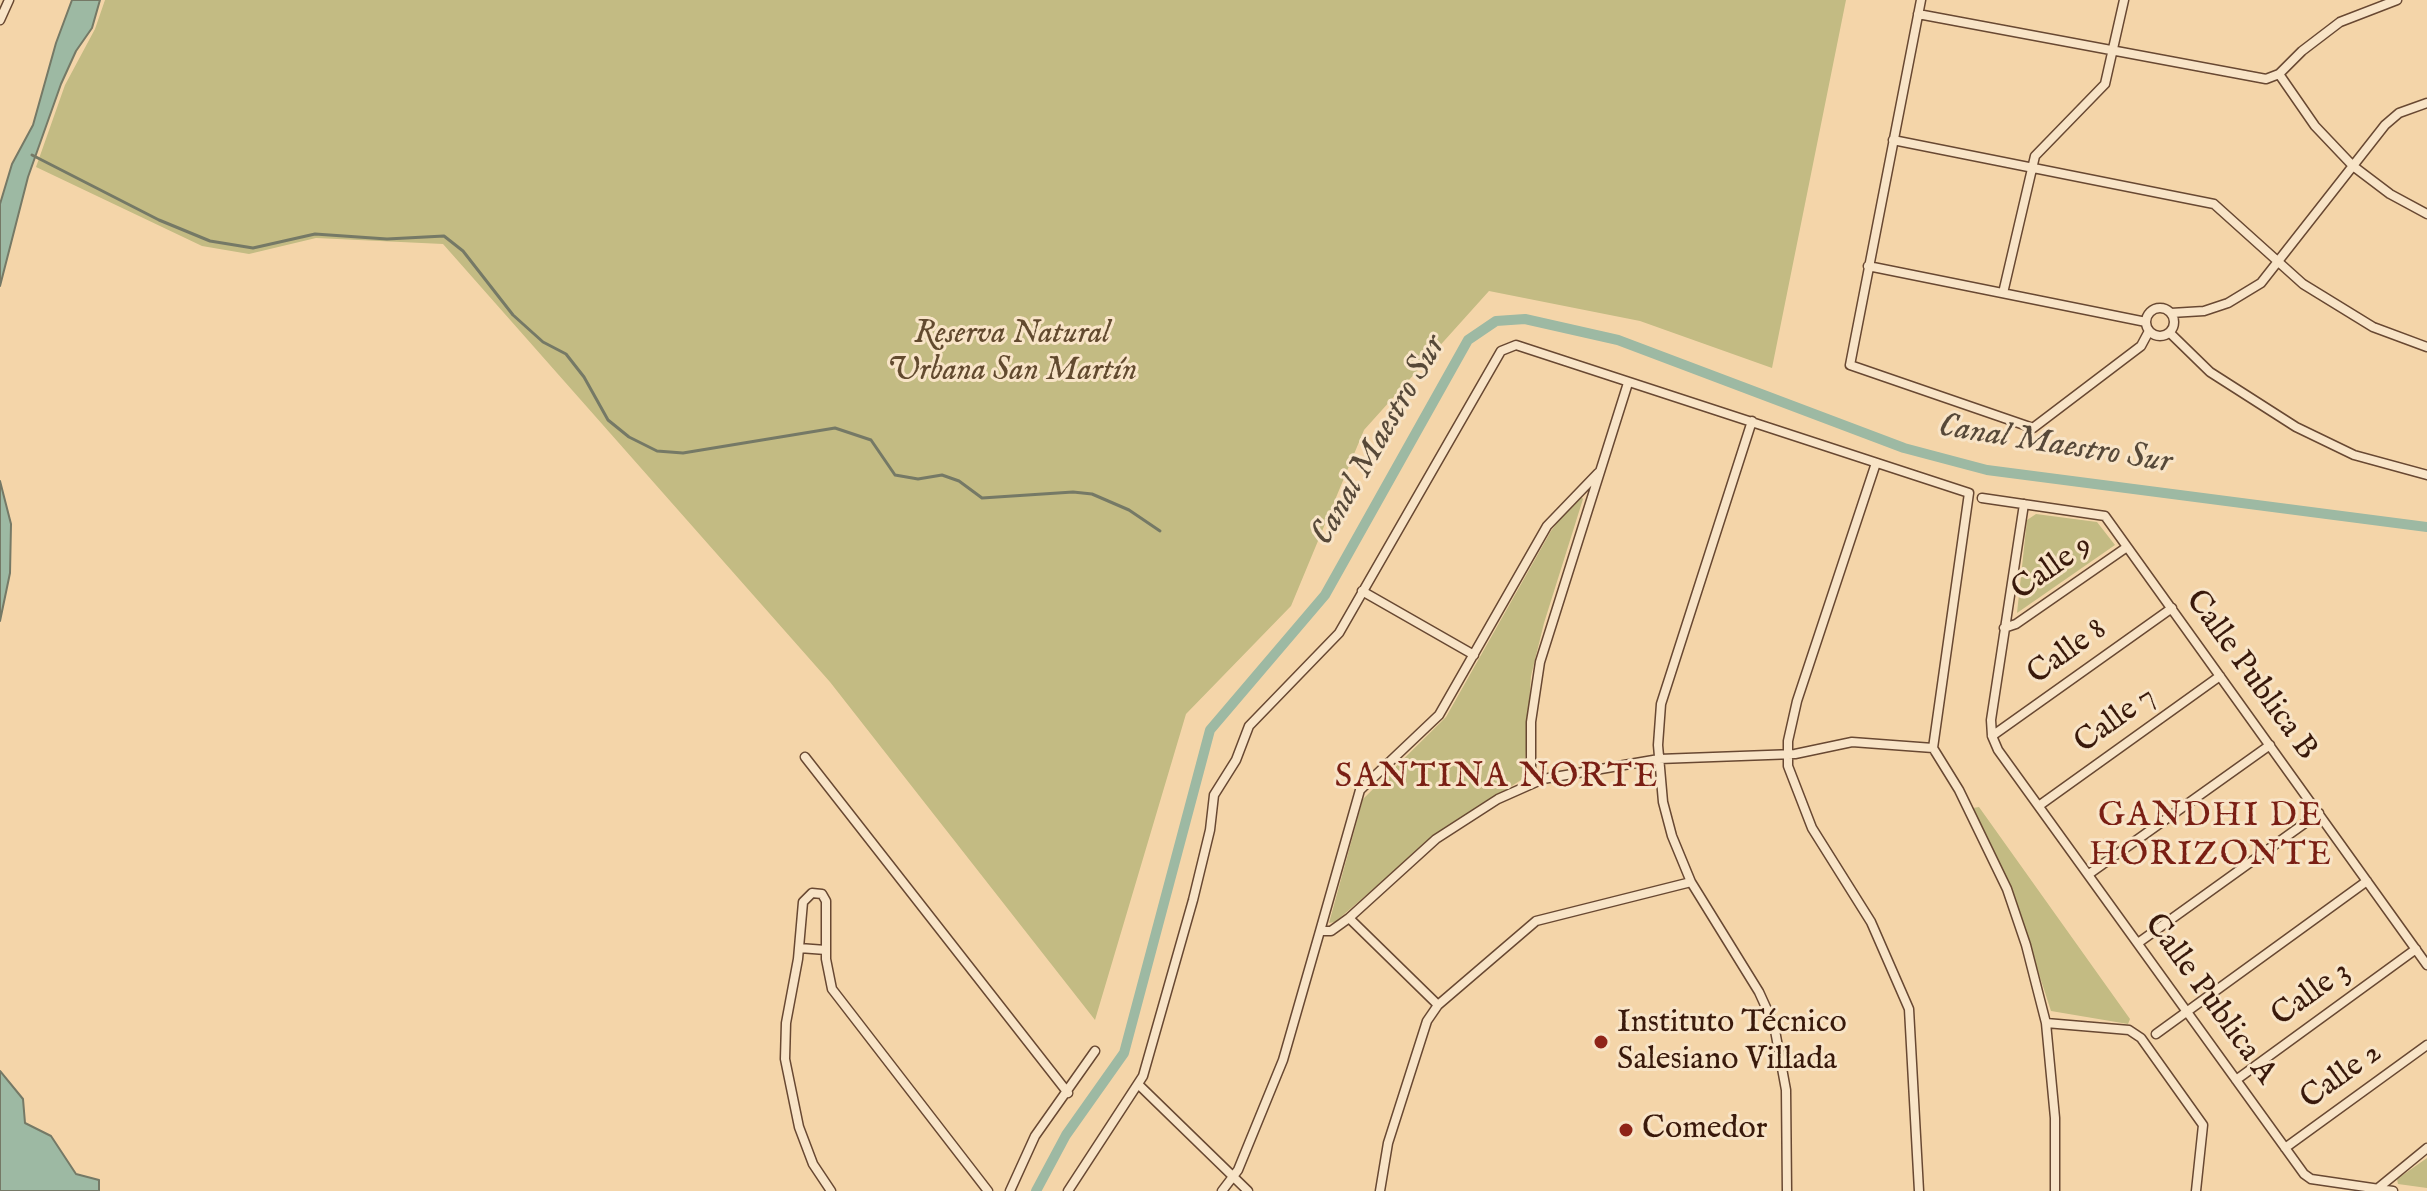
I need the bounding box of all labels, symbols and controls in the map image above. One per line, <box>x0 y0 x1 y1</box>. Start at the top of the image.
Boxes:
park label: Reserva Natural Urbana San Martín <box>887 316 1137 391</box>
water label: Canal Maestro Sur <box>1303 329 1457 553</box>
water label: Canal Maestro Sur <box>1935 407 2175 485</box>
street label: Calle 9 <box>2005 528 2101 610</box>
street label: Calle Publica B <box>2175 584 2325 768</box>
street label: Calle 8 <box>2021 612 2115 694</box>
street label: Calle 7 <box>2068 679 2164 763</box>
district label: SANTINA NORTE <box>1335 759 1659 799</box>
district label: GANDHI DE HORIZONTE <box>2089 798 2333 878</box>
street label: Calle Publica A <box>2134 907 2284 1093</box>
street label: Calle 3 <box>2265 954 2359 1036</box>
place label: Instituto Técnico Salesiano Villada <box>1617 1005 1847 1080</box>
marker: Instituto Técnico Salesiano Villada <box>1592 1033 1610 1051</box>
street label: Calle 2 <box>2294 1035 2390 1119</box>
place label: Comedor <box>1642 1111 1767 1149</box>
marker: Comedor <box>1617 1121 1635 1139</box>

